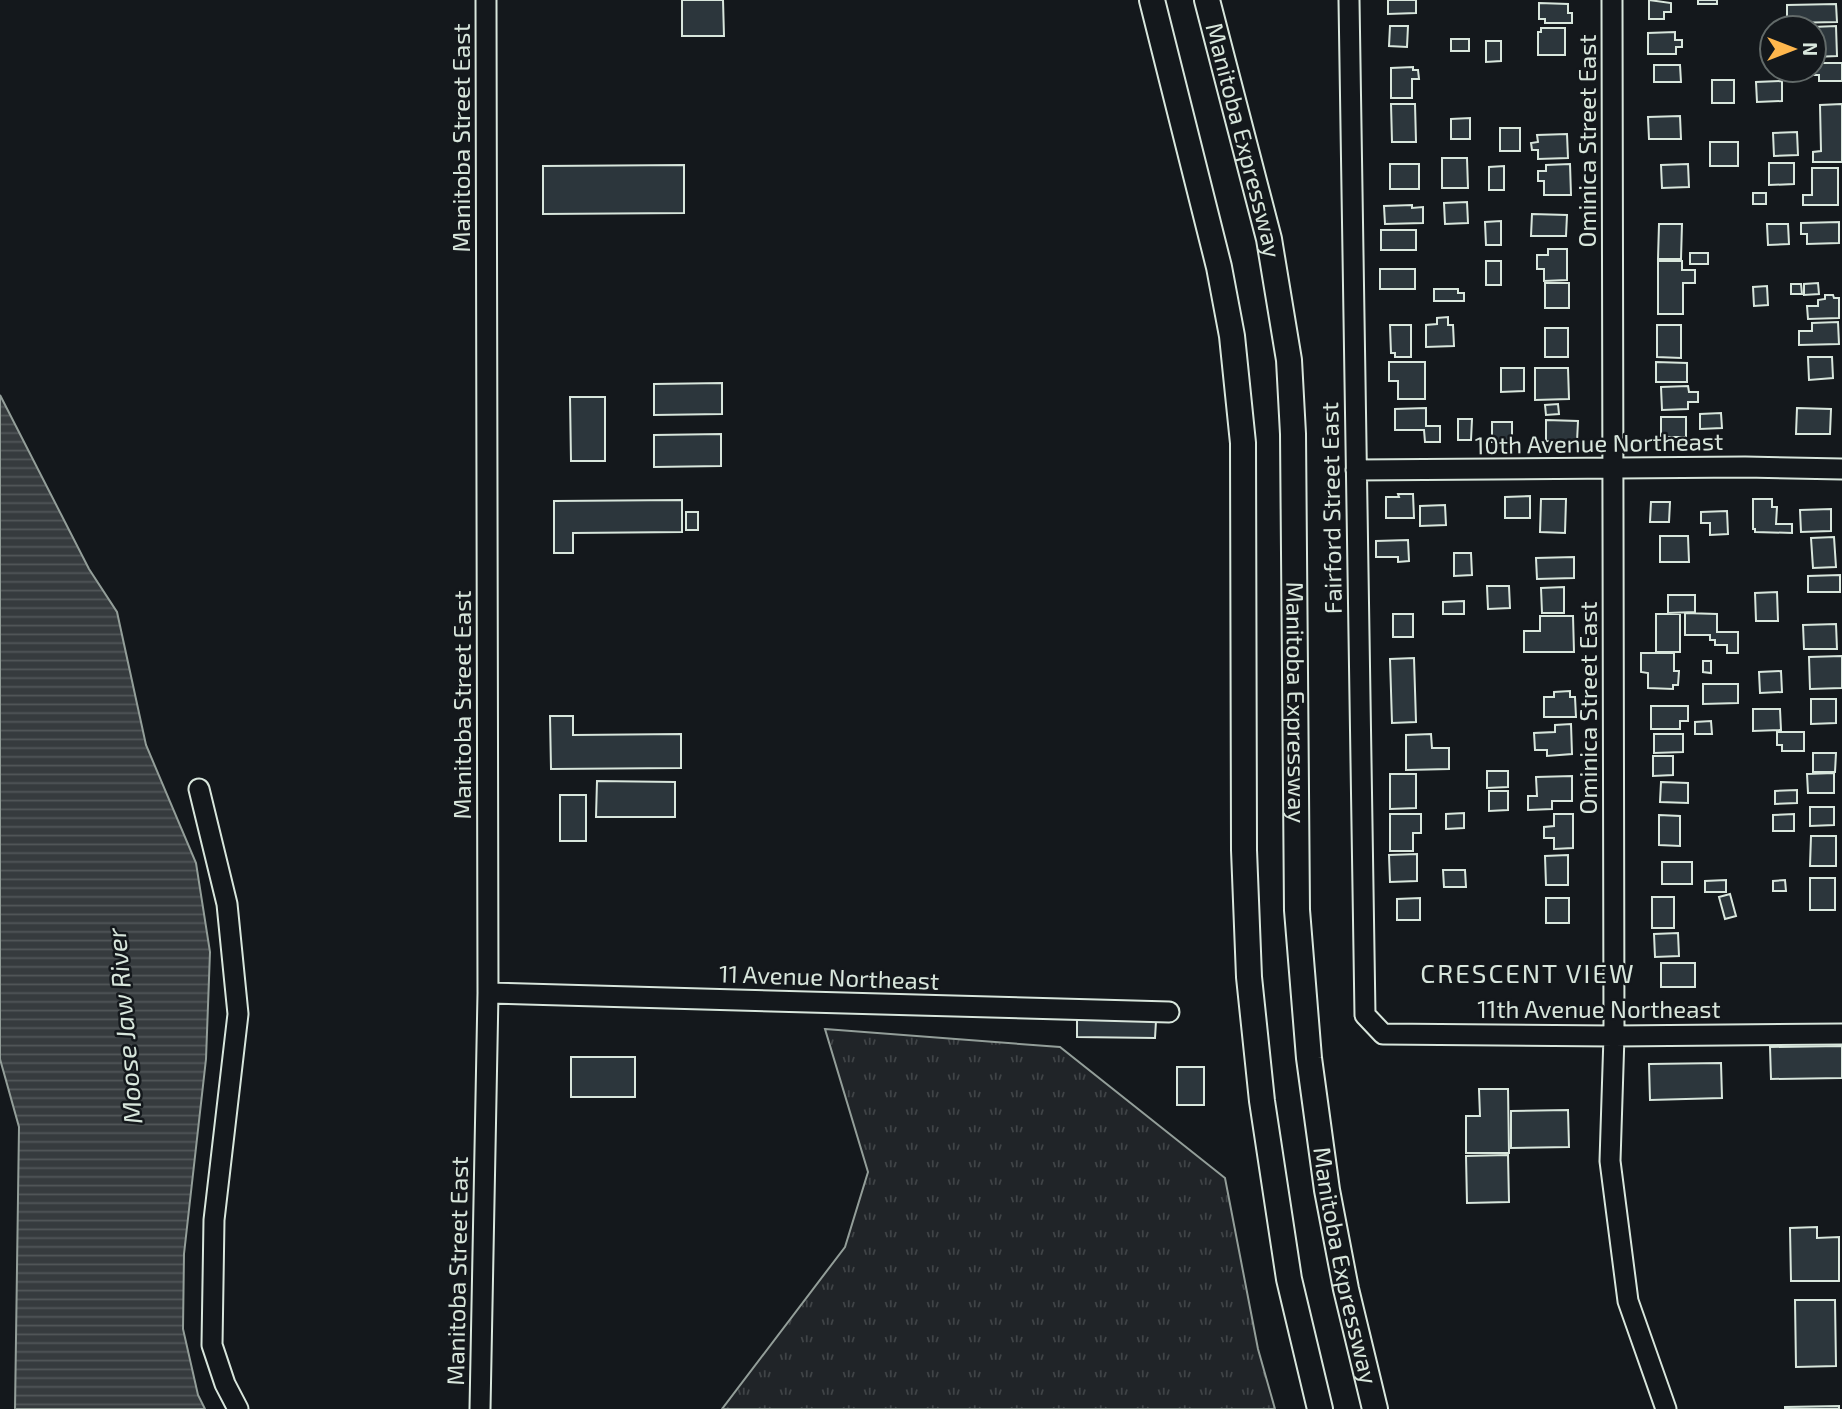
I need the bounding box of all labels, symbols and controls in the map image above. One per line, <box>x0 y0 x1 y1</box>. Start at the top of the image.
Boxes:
north arrow <box>1758 14 1828 84</box>
street label: Manitoba Expressway <box>1201 19 1288 260</box>
street label: Manitoba Street East <box>446 23 475 253</box>
street label: Ominica Street East <box>1572 34 1601 248</box>
text: N <box>1799 42 1822 56</box>
street label: Fairford Street East <box>1314 402 1347 614</box>
street label: 10th Avenue Northeast <box>1475 426 1723 459</box>
street label: Manitoba Expressway <box>1281 581 1312 823</box>
street label: Manitoba Street East <box>447 590 476 820</box>
street label: Ominica Street East <box>1573 601 1602 815</box>
water label: Moose Jaw River <box>99 926 148 1125</box>
district label: CRESCENT VIEW <box>1420 957 1636 988</box>
street label: 11 Avenue Northeast <box>718 958 940 995</box>
street label: 11th Avenue Northeast <box>1477 994 1721 1023</box>
street label: Manitoba Expressway <box>1308 1145 1385 1387</box>
street label: Manitoba Street East <box>440 1156 473 1386</box>

